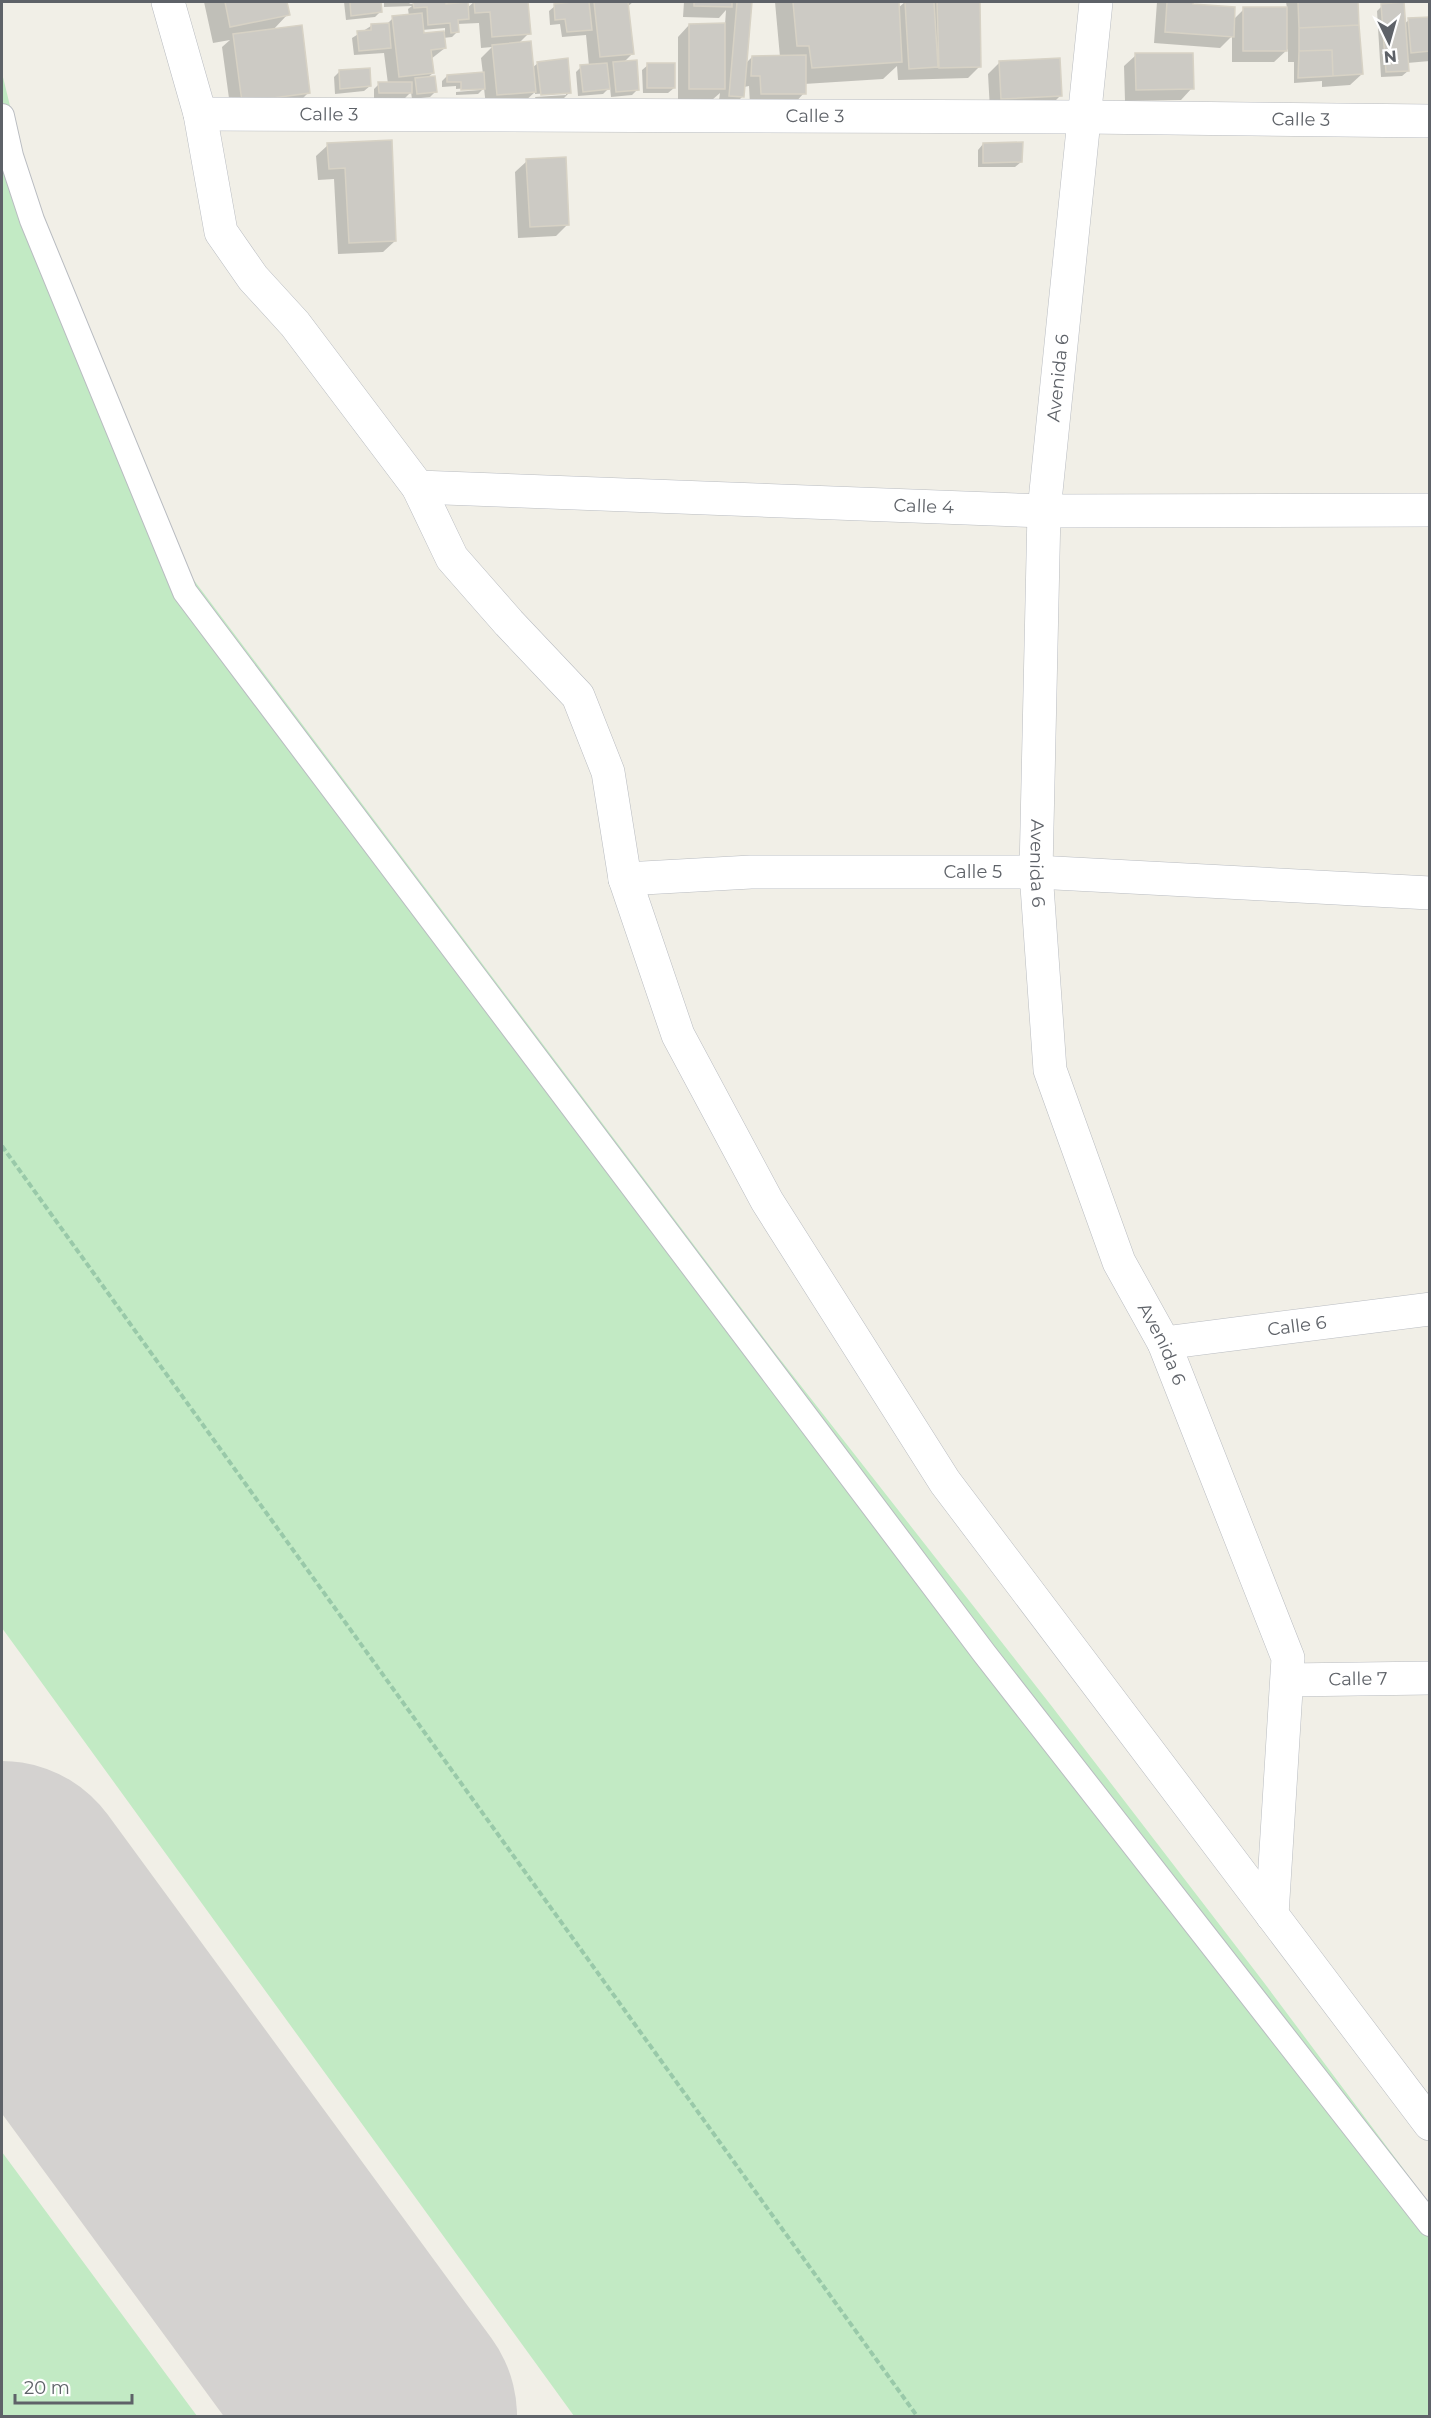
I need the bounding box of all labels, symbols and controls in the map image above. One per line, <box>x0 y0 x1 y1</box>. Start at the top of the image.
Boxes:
north arrow <box>1359 12 1419 72</box>
text: N <box>1383 46 1398 66</box>
street label: Calle 3 <box>300 103 358 126</box>
street label: Calle 3 <box>786 105 844 127</box>
street label: Calle 3 <box>1272 108 1330 131</box>
street label: Avenida 6 <box>1042 333 1074 423</box>
street label: Calle 4 <box>893 494 954 519</box>
street label: Avenida 6 <box>1025 819 1049 908</box>
street label: Calle 5 <box>943 861 1002 883</box>
street label: Avenida 6 <box>1133 1299 1190 1388</box>
street label: Calle 6 <box>1266 1311 1328 1341</box>
street label: Calle 7 <box>1328 1668 1388 1690</box>
scale bar <box>15 2367 132 2405</box>
text: 20 m <box>24 2377 70 2399</box>

